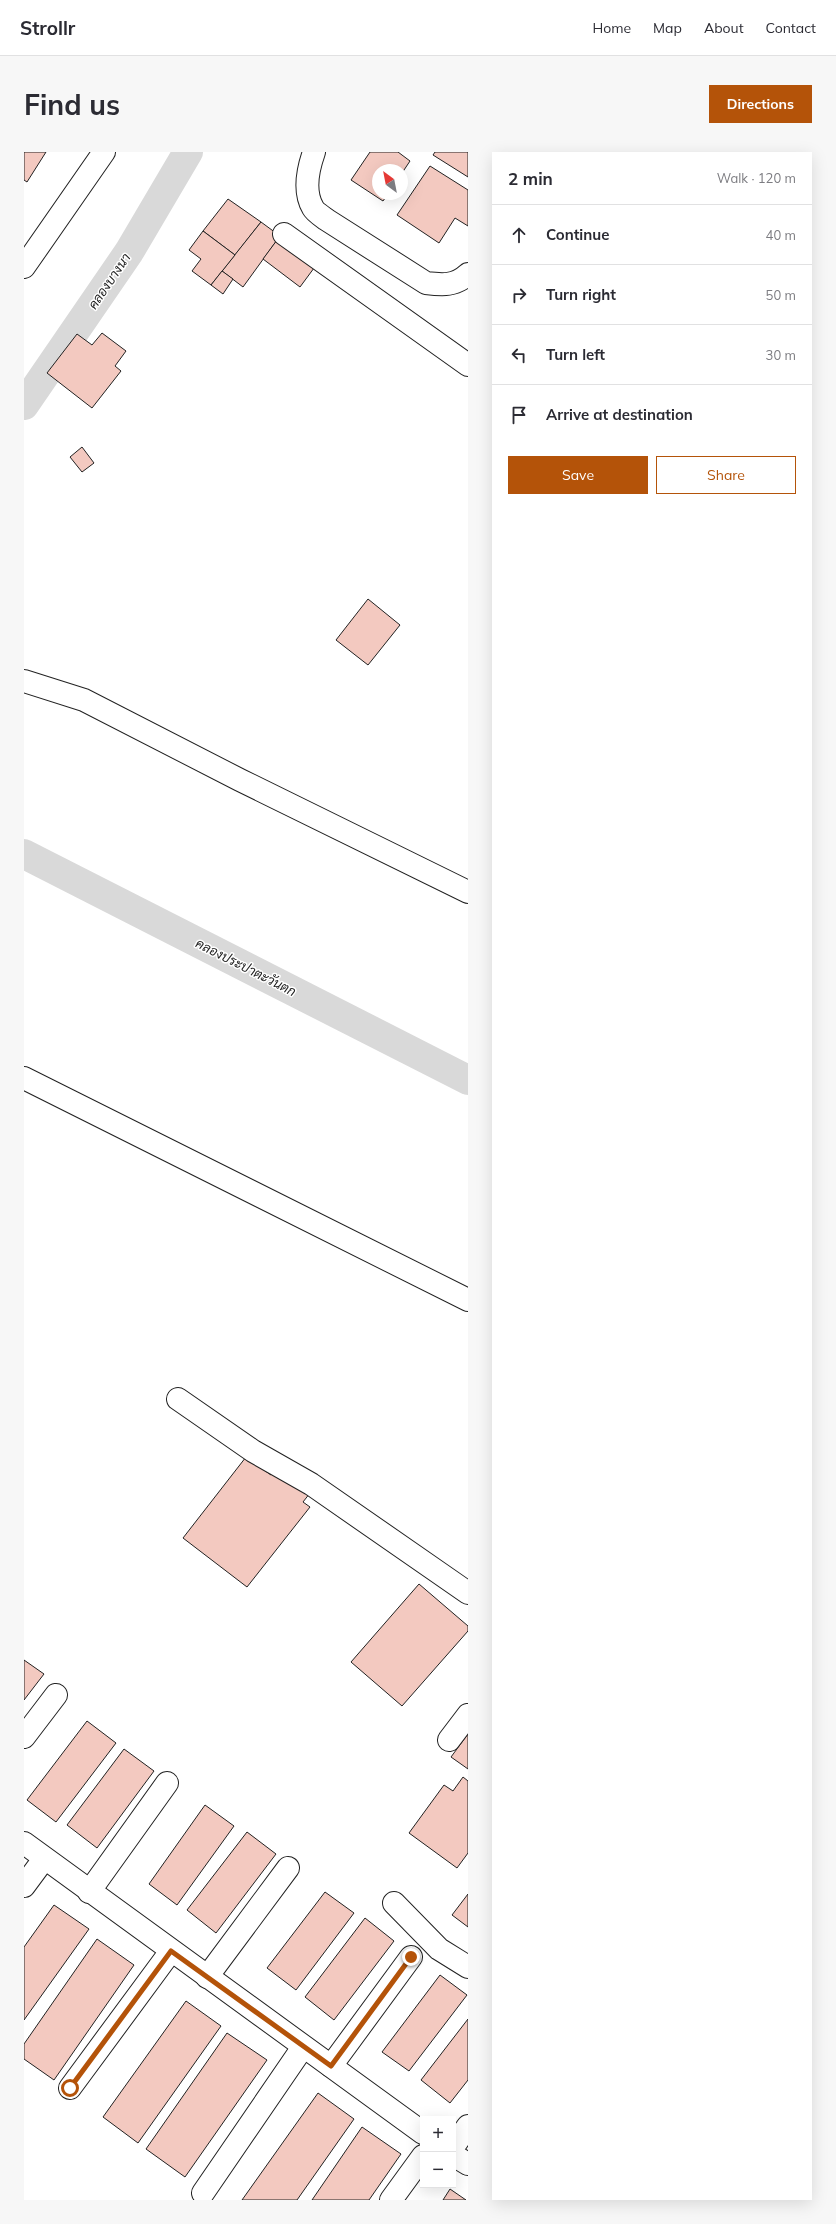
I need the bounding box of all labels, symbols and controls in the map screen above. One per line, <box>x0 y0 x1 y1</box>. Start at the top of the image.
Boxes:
text: Strollr <box>20 16 75 40</box>
text: Home <box>592 19 631 37</box>
text: Map <box>653 19 682 37</box>
text: About <box>704 19 744 37</box>
text: Contact <box>766 19 816 37</box>
button: Directions <box>709 85 812 123</box>
text: Find us <box>24 87 120 122</box>
north arrow <box>372 164 408 200</box>
text: 2 min <box>508 168 553 189</box>
text: Walk · 120 m <box>717 170 796 186</box>
icon: ahead <box>508 224 530 246</box>
text: Continue <box>546 225 609 244</box>
text: 40 m <box>766 227 796 243</box>
water label: คลองบางนา <box>84 250 134 312</box>
icon: right <box>508 284 530 306</box>
text: Turn right <box>546 285 616 304</box>
text: 50 m <box>766 287 796 303</box>
icon: left <box>508 344 530 366</box>
text: Turn left <box>546 345 605 364</box>
text: 30 m <box>766 347 796 363</box>
icon: arrive <box>508 404 530 426</box>
text: Arrive at destination <box>546 405 693 424</box>
button: Save <box>508 456 648 494</box>
button: Share <box>656 456 796 494</box>
water label: คลองประปาตะวันตก <box>193 935 299 999</box>
route end <box>402 1948 420 1966</box>
route start <box>61 2079 79 2097</box>
map controls <box>420 2116 456 2188</box>
button: + <box>420 2116 456 2152</box>
button: − <box>420 2152 456 2188</box>

